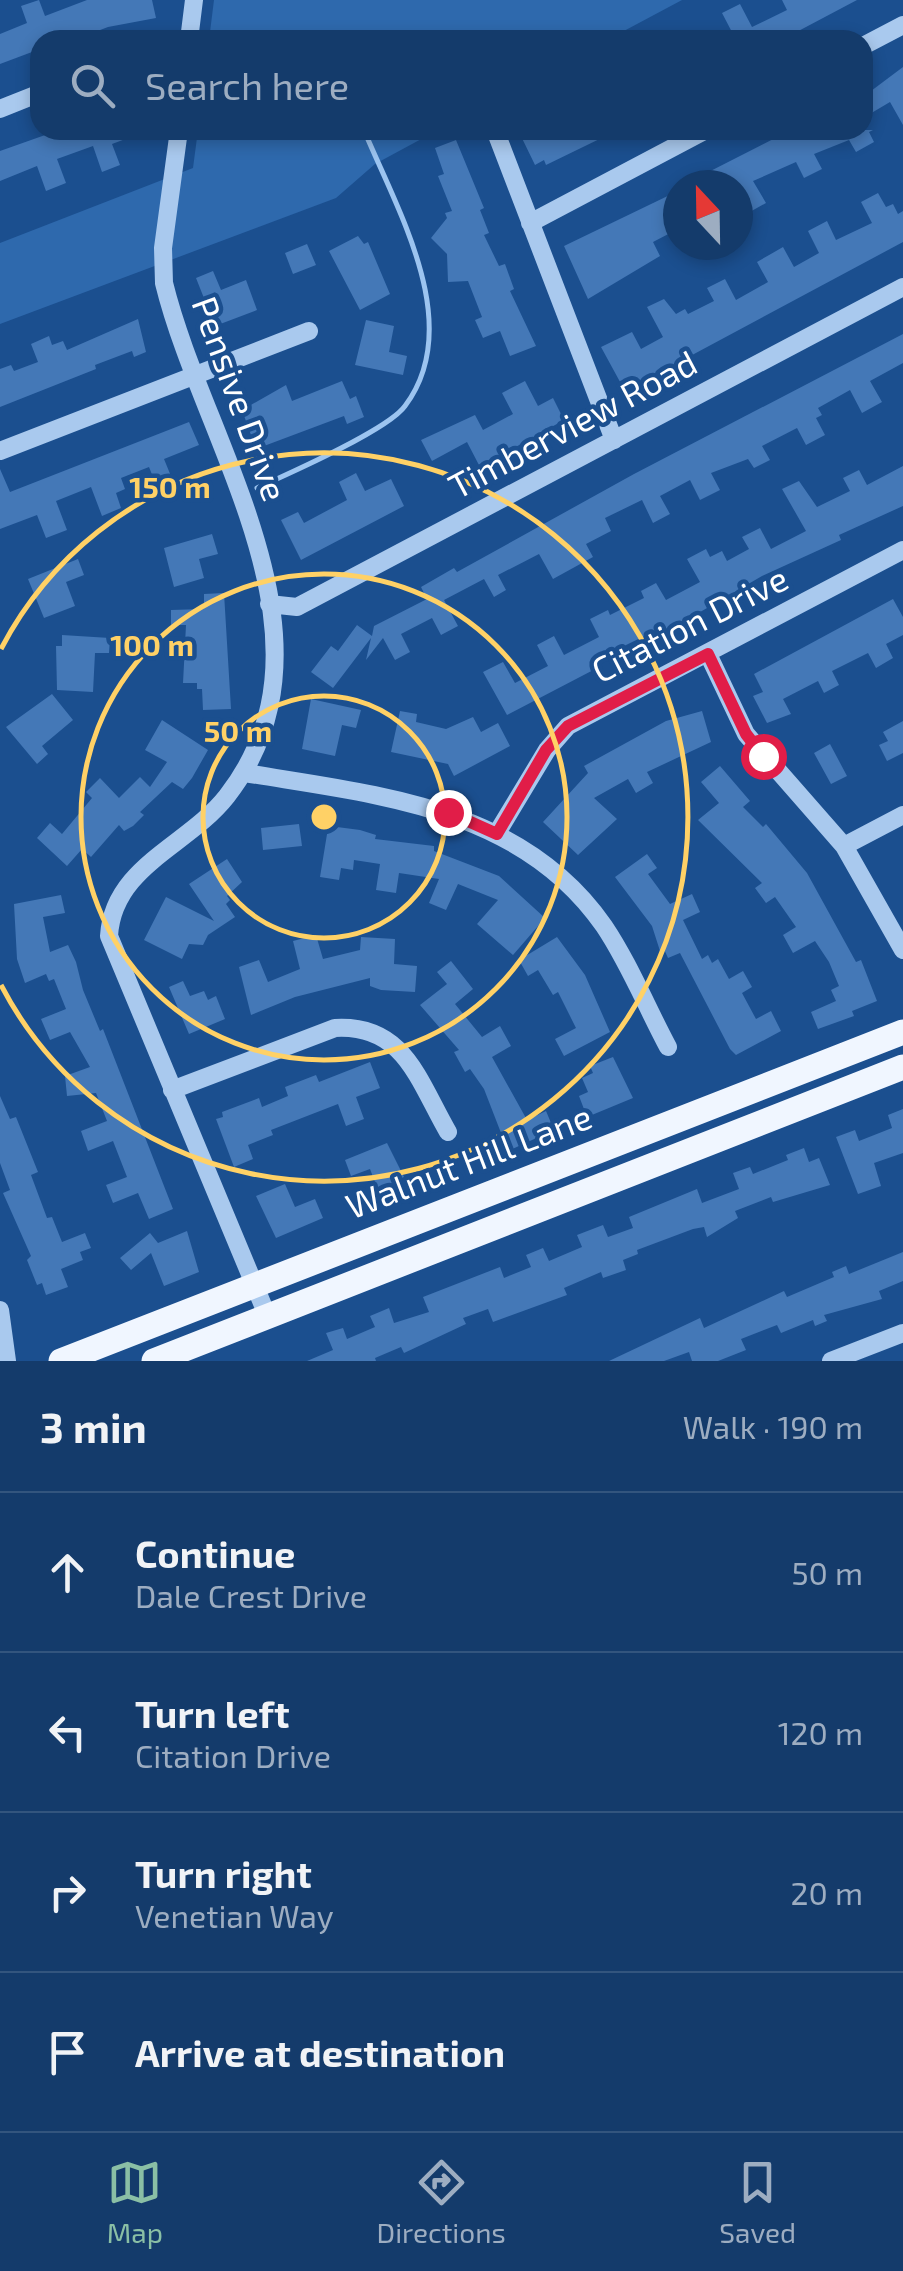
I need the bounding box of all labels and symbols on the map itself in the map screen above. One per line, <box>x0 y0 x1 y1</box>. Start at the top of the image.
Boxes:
north arrow <box>663 170 753 260</box>
street label: Pensive Drive <box>185 291 297 506</box>
street label: Timberview Road <box>441 340 703 506</box>
text: 150 m <box>129 468 211 504</box>
street label: Citation Drive <box>584 556 794 691</box>
text: 100 m <box>110 626 194 662</box>
text: 50 m <box>204 712 272 748</box>
route start <box>741 734 787 780</box>
route end <box>426 790 472 836</box>
centre of rings <box>306 799 342 835</box>
street label: Walnut Hill Lane <box>339 1094 597 1226</box>

